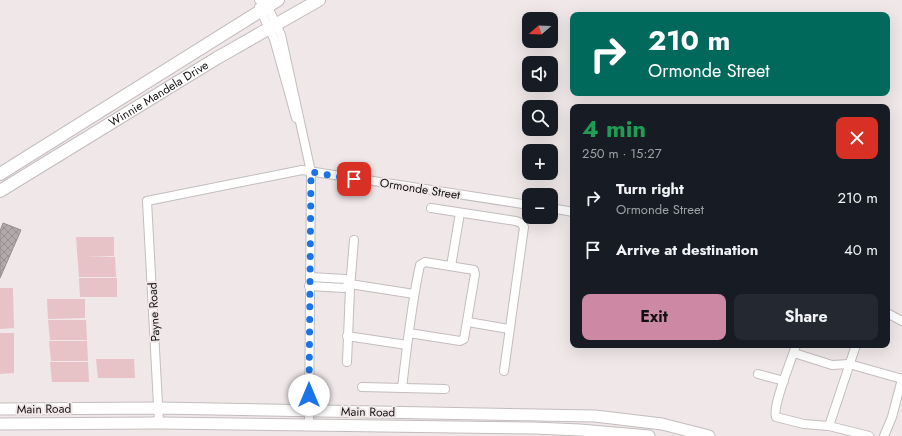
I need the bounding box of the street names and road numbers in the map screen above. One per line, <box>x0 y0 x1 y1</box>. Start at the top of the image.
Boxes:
street label: Winnie Mandela Drive <box>105 56 212 131</box>
street label: Ormonde Street <box>379 174 462 204</box>
street label: Payne Road <box>143 282 165 342</box>
street label: Main Road <box>17 400 71 418</box>
street label: Main Road <box>341 403 395 421</box>

